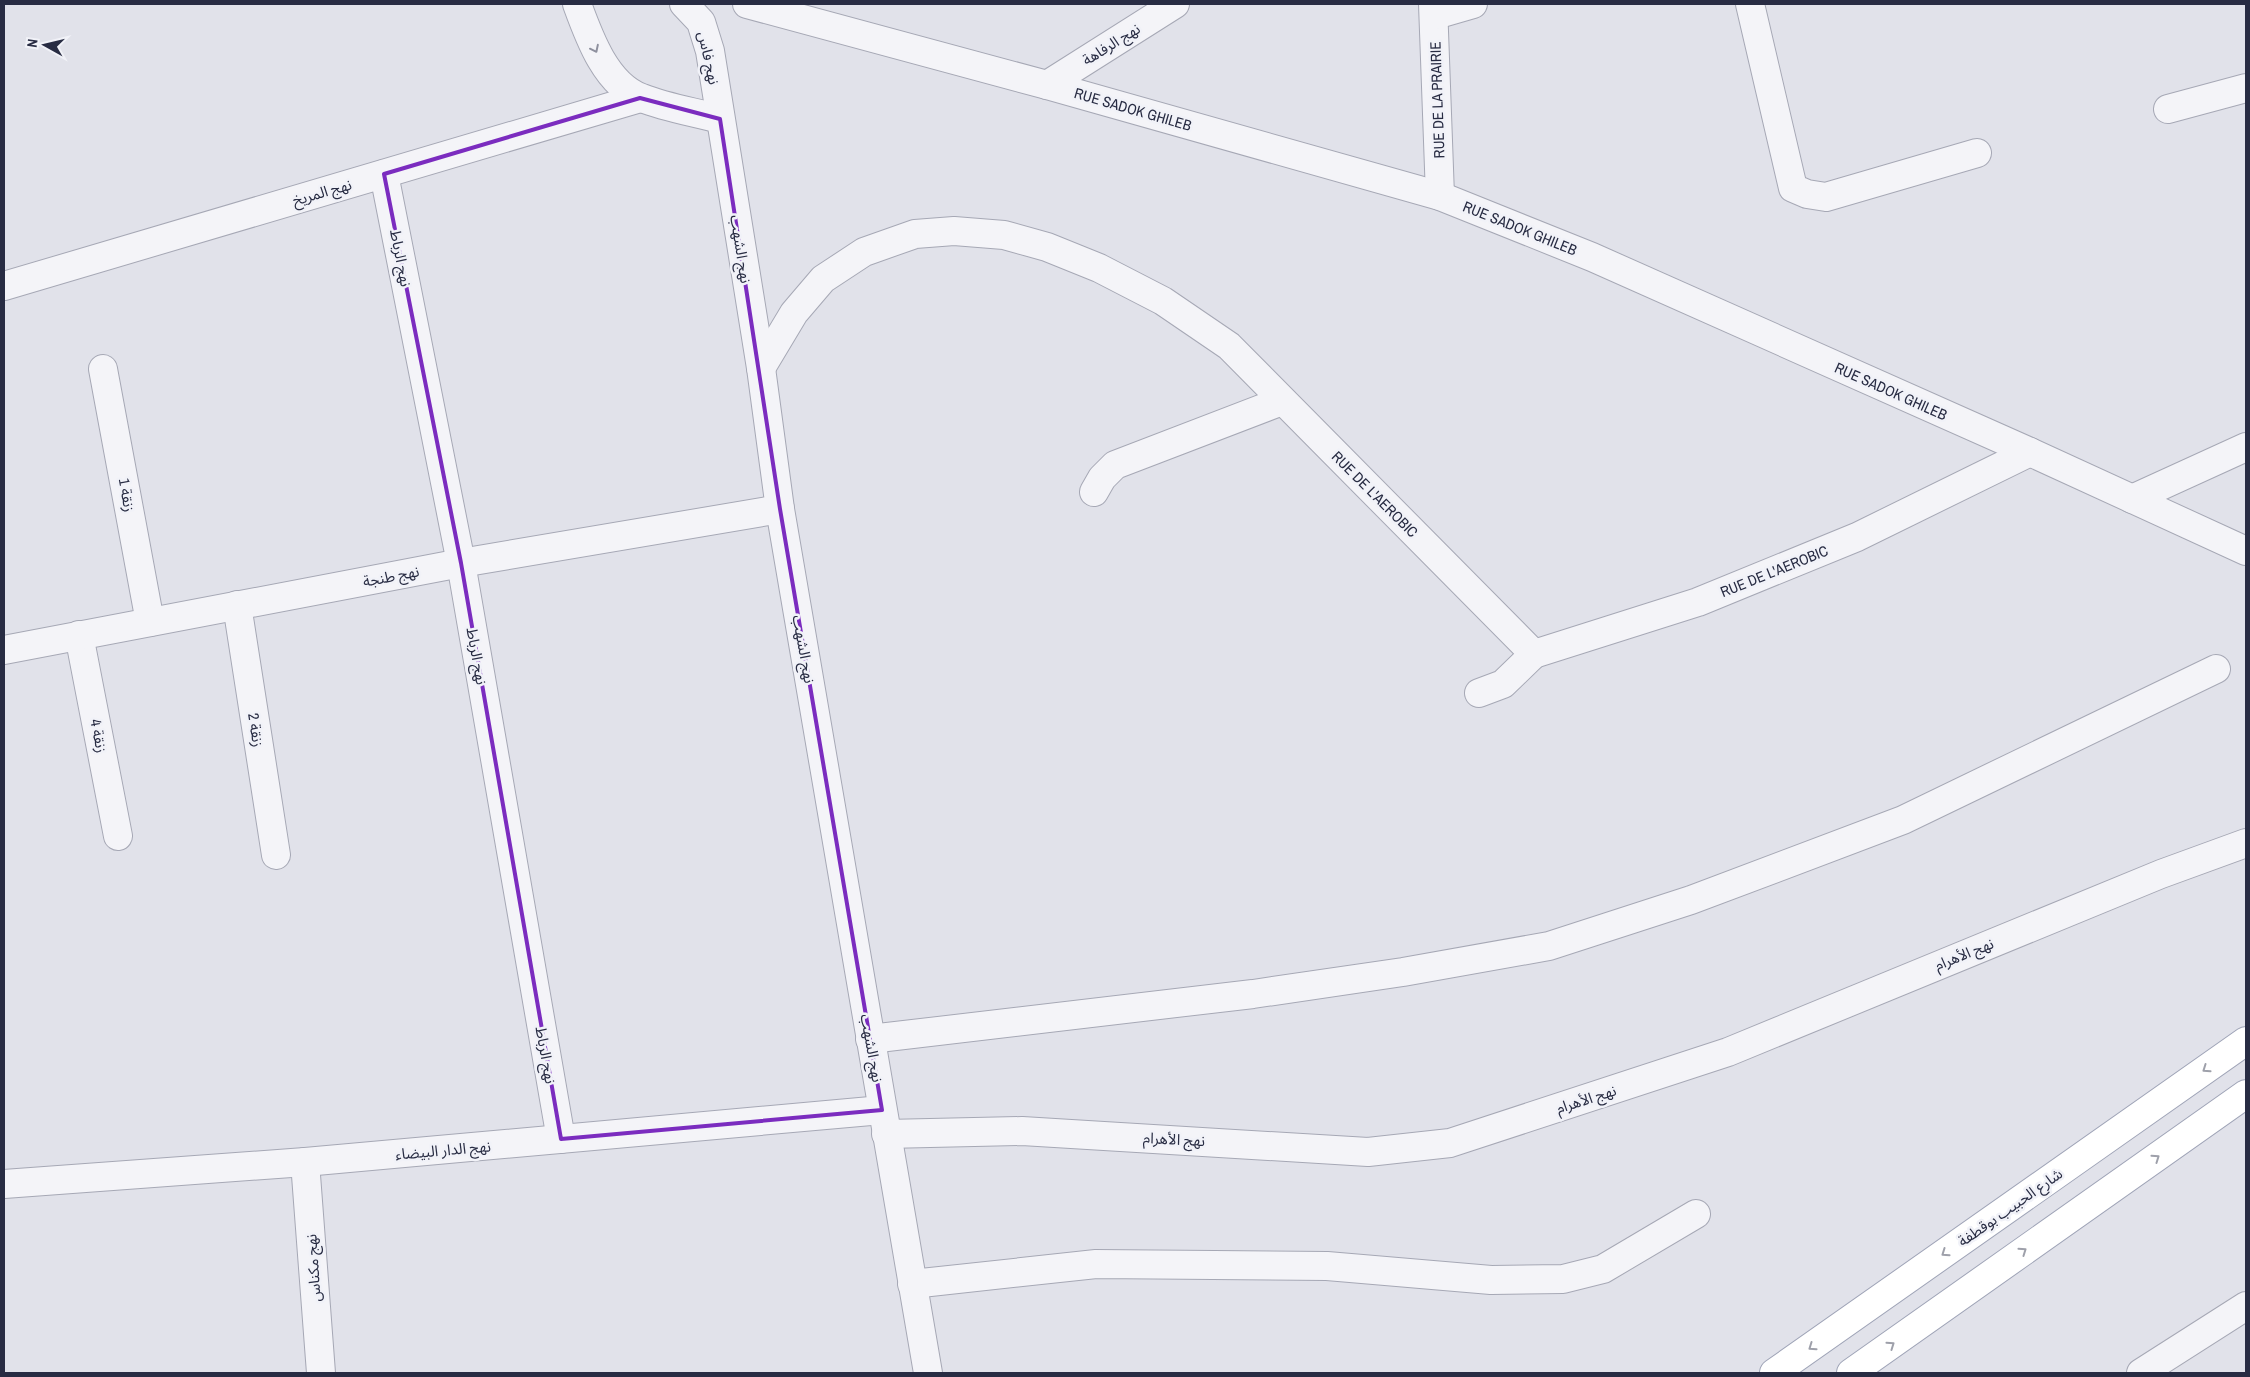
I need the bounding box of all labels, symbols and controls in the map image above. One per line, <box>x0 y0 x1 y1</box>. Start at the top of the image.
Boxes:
street label: نهج الرفاهة <box>1078 18 1145 72</box>
north arrow <box>20 20 70 70</box>
street label: نهج فاس <box>691 29 725 87</box>
text: N <box>23 38 42 49</box>
street label: RUE DE LA PRAIRIE <box>1424 41 1450 159</box>
one-way arrow <box>589 44 599 53</box>
street label: RUE SADOK GHILEB <box>1072 82 1194 136</box>
street label: نهج المريخ <box>290 174 355 212</box>
street label: RUE SADOK GHILEB <box>1460 196 1580 260</box>
street label: نهج الشهب <box>723 213 757 285</box>
street label: نهج الرباط <box>383 228 417 289</box>
street label: RUE SADOK GHILEB <box>1831 357 1951 425</box>
street label: RUE DE L'AEROBIC <box>1327 446 1423 542</box>
street label: زنقة 1 <box>114 476 140 514</box>
street label: RUE DE L'AEROBIC <box>1717 540 1831 602</box>
street label: نهج طنجة <box>361 560 421 594</box>
street label: نهج الشهب <box>786 613 820 685</box>
street label: نهج الرباط <box>460 626 492 687</box>
street label: زنقة 2 <box>243 712 269 748</box>
street label: زنقة 4 <box>85 717 113 755</box>
street label: نهج الأهرام <box>1931 933 1997 977</box>
street label: نهج الشهب <box>854 1012 888 1084</box>
street label: نهج الرباط <box>529 1025 561 1086</box>
one-way arrow <box>2203 1063 2212 1072</box>
street label: نهج الأهرام <box>1553 1079 1619 1120</box>
street label: نهج الأهرام <box>1142 1127 1206 1153</box>
street label: نهج الدار البيضاء <box>394 1135 492 1167</box>
one-way arrow <box>2150 1155 2160 1164</box>
street label: شارع الحبيب بوقطفة <box>1953 1163 2068 1253</box>
street label: نهج مكناس <box>300 1233 328 1303</box>
one-way arrow <box>1941 1247 1951 1256</box>
one-way arrow <box>2018 1248 2027 1257</box>
one-way arrow <box>1808 1341 1818 1350</box>
one-way arrow <box>1885 1342 1895 1351</box>

